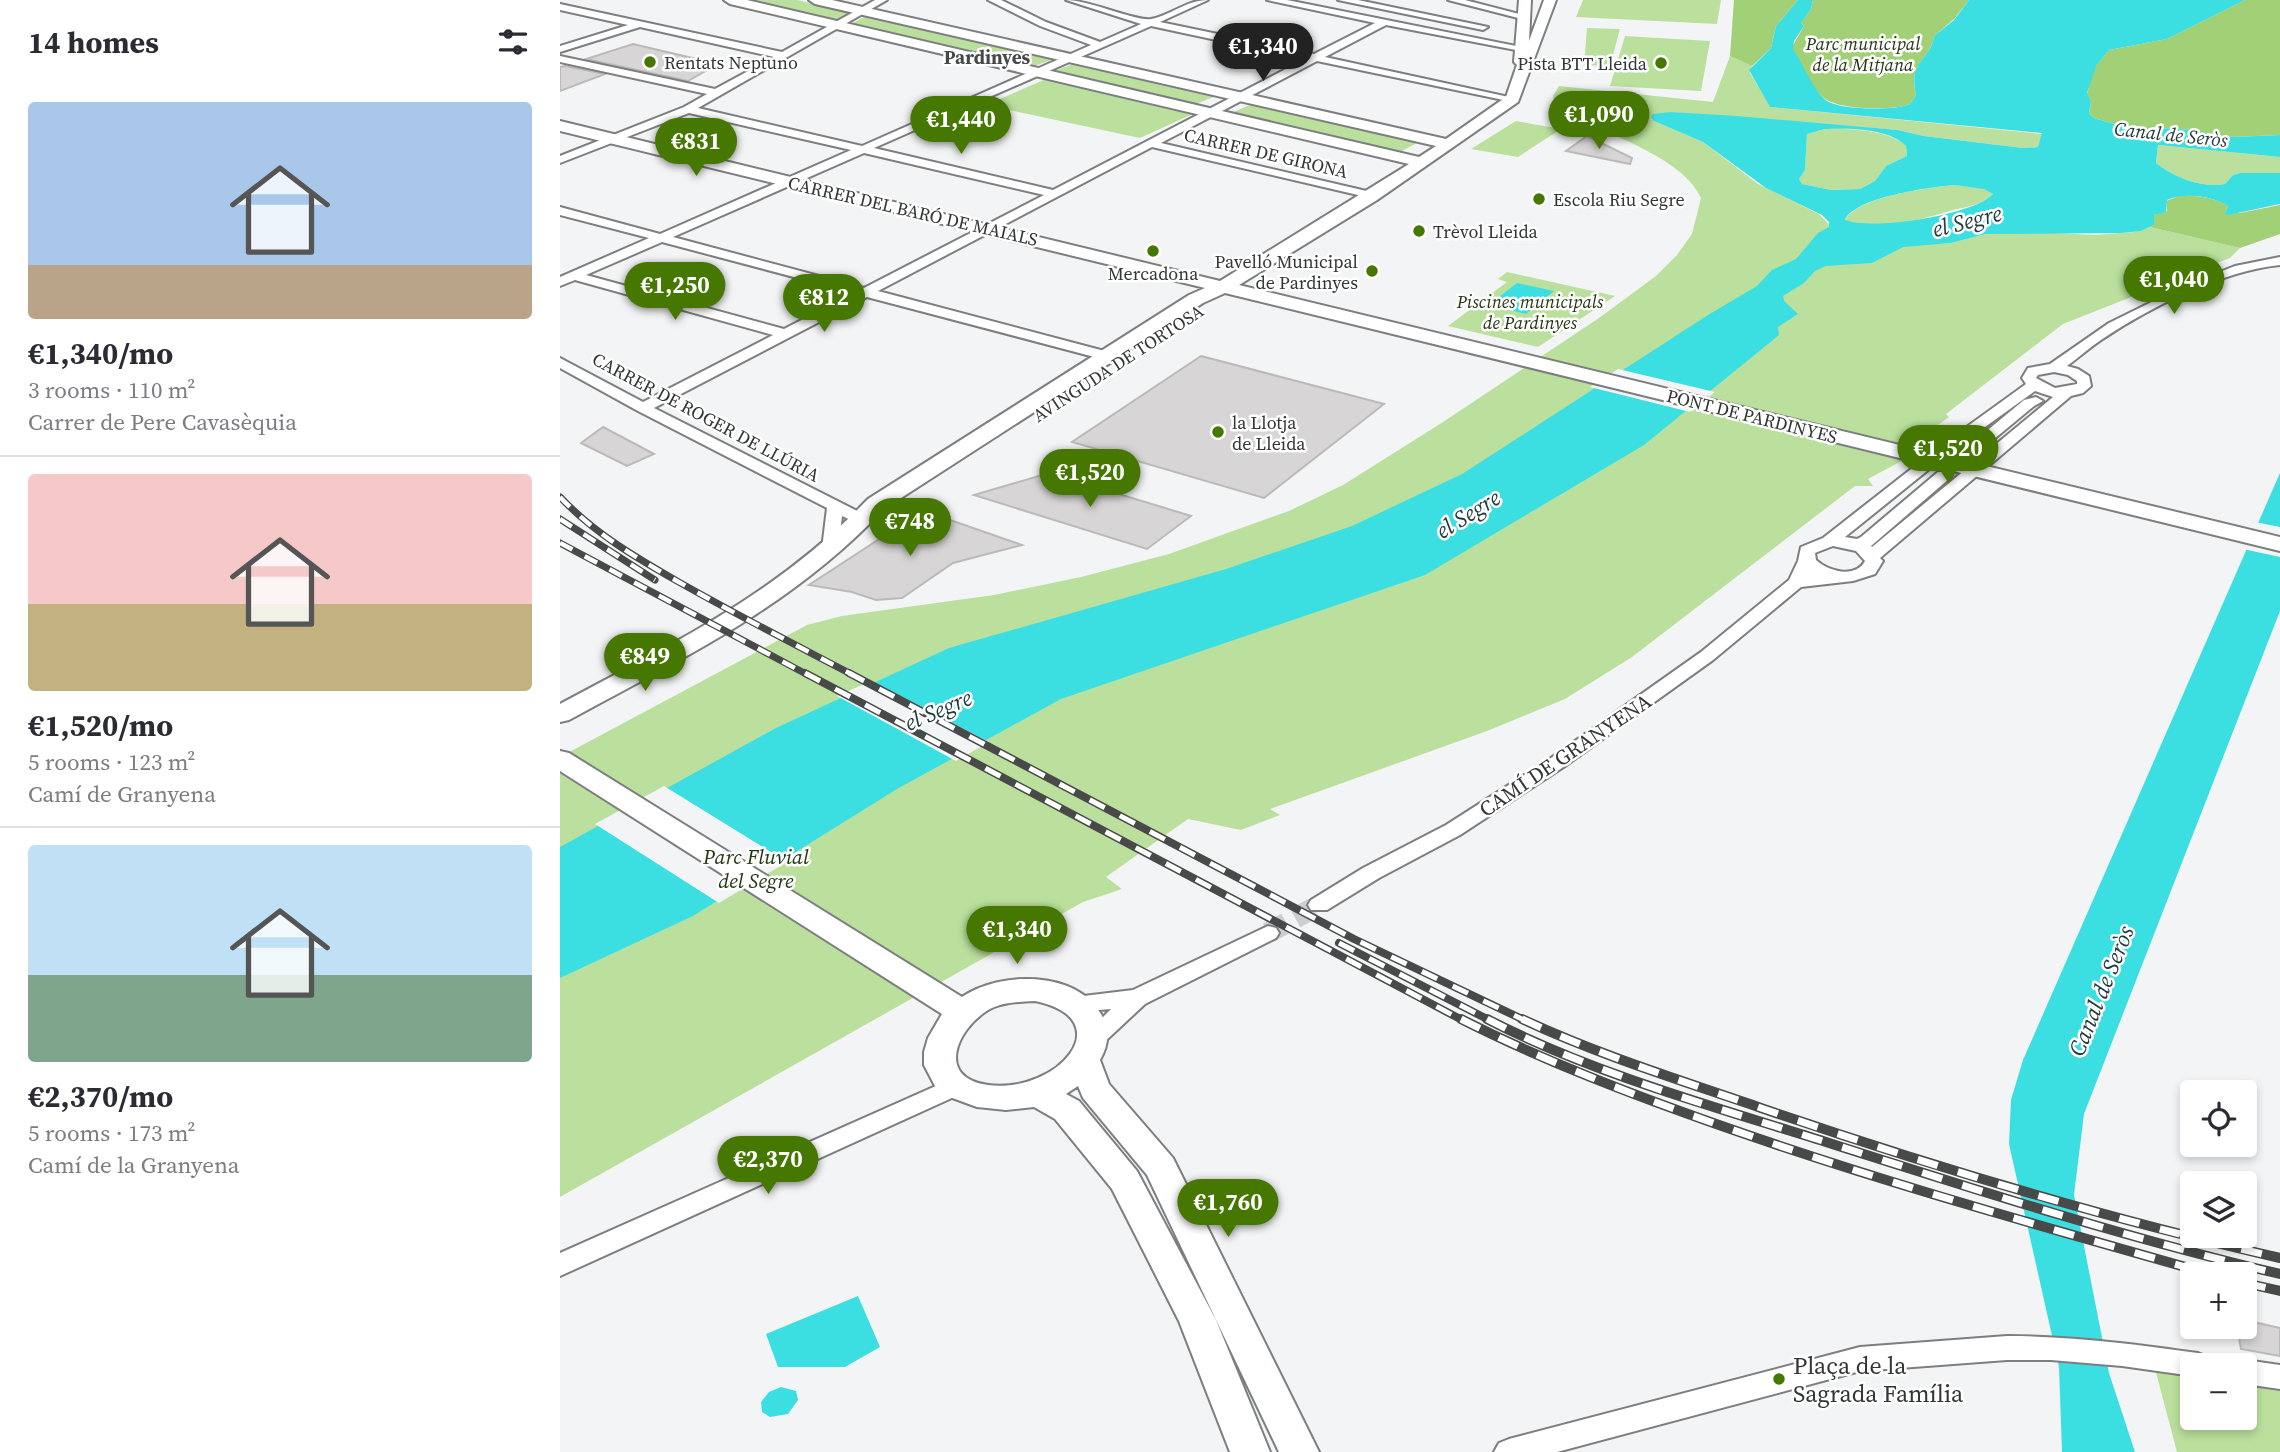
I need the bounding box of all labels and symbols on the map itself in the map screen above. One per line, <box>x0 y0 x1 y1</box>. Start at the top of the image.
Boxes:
pin: €1,340 <box>1206 24 1320 83</box>
park label: Parc municipal de la Mitjana <box>1805 31 1920 77</box>
district label: Pardinyes <box>944 44 1031 70</box>
place label: Rentats Neptuno <box>664 50 798 75</box>
place label: Pista BTT Lleida <box>1517 51 1648 76</box>
marker: Rentats Neptuno <box>642 54 658 70</box>
marker: Pista BTT Lleida <box>1653 55 1669 71</box>
pin: €1,090 <box>1542 92 1656 151</box>
pin: €1,440 <box>904 96 1018 156</box>
water label: Canal de Seròs <box>2113 115 2229 153</box>
pin: €831 <box>655 118 737 178</box>
street label: CARRER DE GIRONA <box>1182 122 1350 184</box>
street label: CARRER DEL BARÓ DE MAIALS <box>786 170 1040 252</box>
place label: Escola Riu Segre <box>1553 187 1685 212</box>
marker: Escola Riu Segre <box>1531 191 1547 207</box>
water label: el Segre <box>1929 197 2006 245</box>
place label: Trèvol Lleida <box>1433 219 1538 244</box>
marker: Trèvol Lleida <box>1411 223 1427 239</box>
marker: Mercadona <box>1145 243 1161 259</box>
place label: Pavelló Municipal de Pardinyes <box>1214 249 1358 295</box>
pin: €1,040 <box>2117 256 2231 316</box>
place label: Mercadona <box>1108 261 1199 286</box>
pin: €1,250 <box>618 262 732 322</box>
marker: Pavelló Municipal de Pardinyes <box>1364 263 1380 279</box>
pin: €812 <box>783 274 865 334</box>
park label: Piscines municipals de Pardinyes <box>1456 289 1604 335</box>
street label: AVINGUDA DE TORTOSA <box>1028 298 1208 428</box>
street label: CARRER DE ROGER DE LLÚRIA <box>588 346 824 488</box>
street label: PONT DE PARDINYES <box>1664 383 1840 449</box>
place label: la Llotja de Lleida <box>1232 410 1306 456</box>
marker: la Llotja de Lleida <box>1210 424 1226 440</box>
pin: €1,520 <box>1891 426 2005 485</box>
pin: €1,520 <box>1033 449 1147 509</box>
water label: el Segre <box>1430 481 1507 546</box>
pin: €748 <box>869 498 951 558</box>
pin: €849 <box>604 634 686 693</box>
water label: el Segre <box>899 681 977 738</box>
street label: CAMÍ DE GRANYENA <box>1473 686 1657 824</box>
park label: Parc Fluvial del Segre <box>702 842 809 895</box>
pin: €1,340 <box>960 906 1074 966</box>
water label: Canal de Seròs <box>2060 921 2142 1061</box>
pin: €2,370 <box>711 1136 825 1196</box>
pin: €1,760 <box>1171 1180 1285 1239</box>
place label: Plaça de la Sagrada Família <box>1793 1349 1964 1410</box>
marker: Plaça de la Sagrada Família <box>1771 1371 1787 1387</box>

